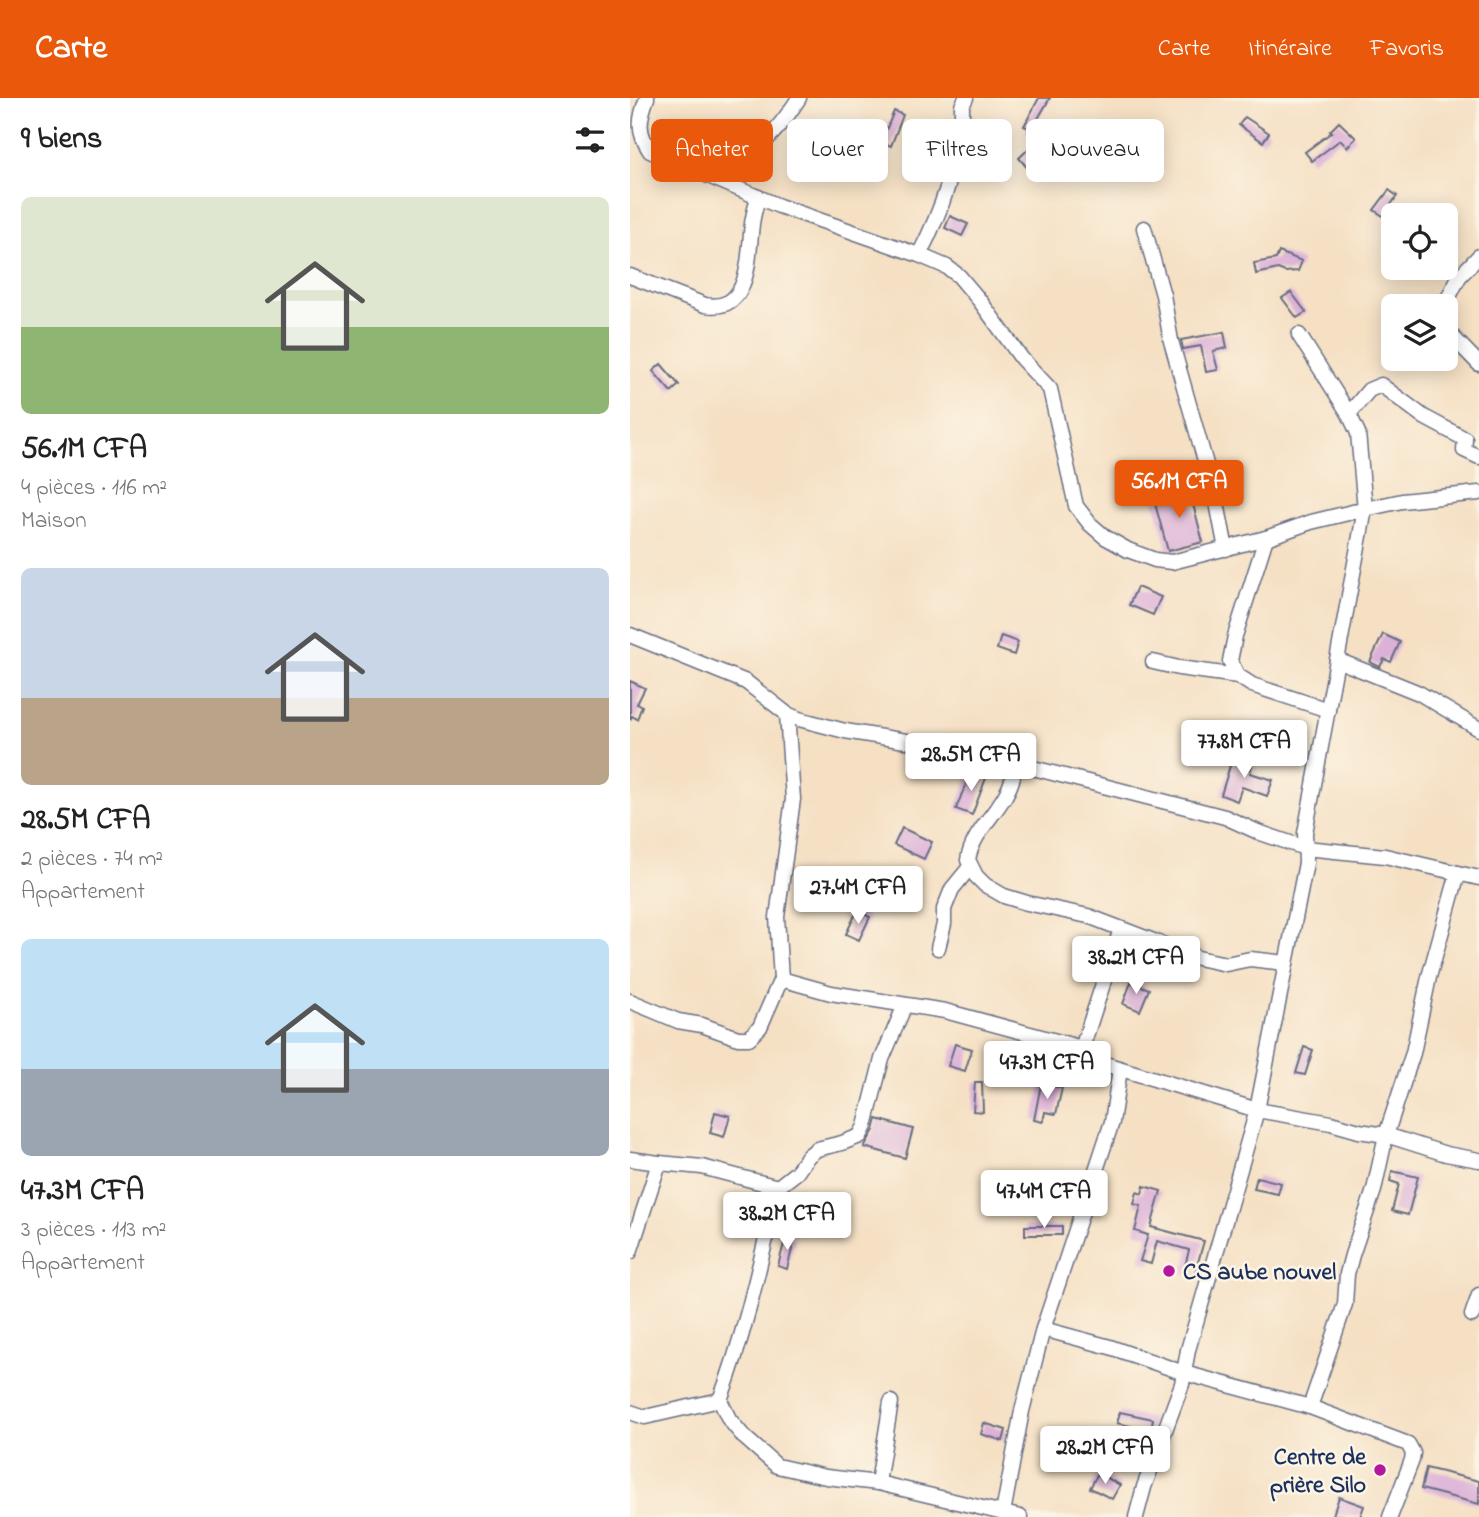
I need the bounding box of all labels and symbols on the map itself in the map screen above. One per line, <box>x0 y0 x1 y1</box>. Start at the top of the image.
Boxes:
pin: 56.1M CFA <box>1099 460 1259 520</box>
pin: 77.8M CFA <box>1164 720 1324 780</box>
pin: 28.5M CFA <box>891 734 1051 793</box>
pin: 27.4M CFA <box>778 866 938 926</box>
pin: 38.2M CFA <box>1056 936 1216 996</box>
pin: 47.3M CFA <box>967 1042 1127 1101</box>
pin: 47.4M CFA <box>964 1170 1124 1230</box>
pin: 38.2M CFA <box>707 1192 867 1252</box>
place label: CS aube nouvel <box>1183 1256 1336 1291</box>
marker: CS aube nouvel <box>1161 1263 1177 1279</box>
pin: 28.2M CFA <box>1025 1426 1185 1486</box>
place label: Centre de prière Silo <box>1270 1441 1367 1504</box>
marker: Centre de prière Silo <box>1372 1462 1388 1478</box>

